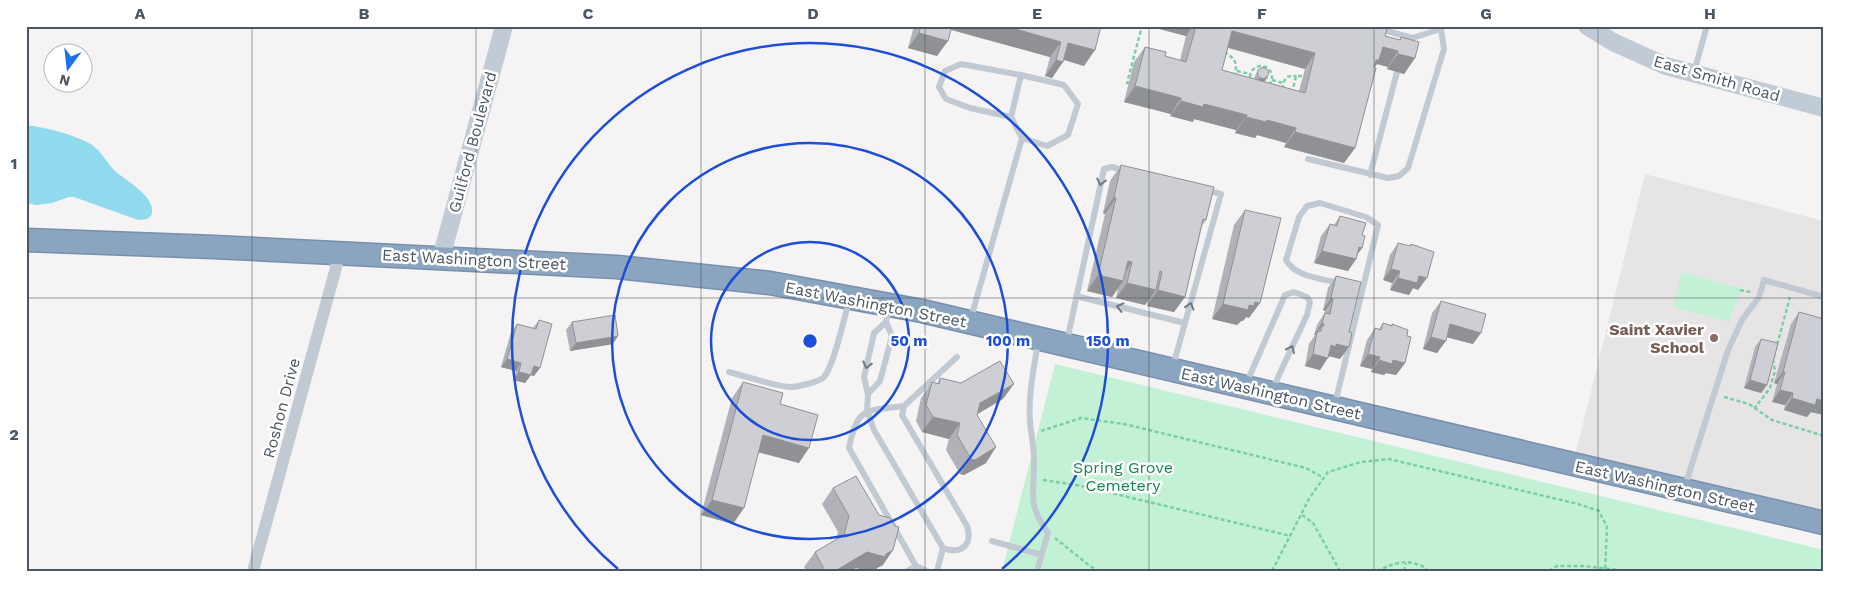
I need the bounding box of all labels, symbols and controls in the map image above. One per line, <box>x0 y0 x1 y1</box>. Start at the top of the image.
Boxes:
text: A <box>135 4 146 23</box>
text: B <box>359 4 370 23</box>
text: C <box>583 4 594 23</box>
text: D <box>807 4 819 23</box>
text: E <box>1032 4 1042 23</box>
text: F <box>1257 4 1267 23</box>
text: G <box>1480 4 1492 23</box>
text: H <box>1704 4 1716 23</box>
north arrow <box>42 42 92 92</box>
street label: East Smith Road <box>1651 51 1782 106</box>
street label: Guilford Boulevard <box>444 69 500 215</box>
text: N <box>58 71 72 90</box>
text: 1 <box>11 154 17 173</box>
one-way arrow <box>1096 177 1107 186</box>
street label: East Washington Street <box>382 245 567 274</box>
street label: East Washington Street <box>784 278 968 331</box>
one-way arrow <box>1116 302 1125 313</box>
one-way arrow <box>1184 302 1194 311</box>
place label: Saint Xavier School <box>1609 320 1705 357</box>
centre of rings <box>801 332 819 350</box>
text: 50 m <box>891 332 927 350</box>
text: 100 m <box>986 332 1030 350</box>
text: 150 m <box>1086 332 1130 350</box>
marker: Saint Xavier School <box>1708 332 1720 344</box>
one-way arrow <box>1285 345 1296 354</box>
street label: Roshon Drive <box>259 356 304 460</box>
one-way arrow <box>862 360 873 369</box>
street label: East Washington Street <box>1179 364 1363 424</box>
text: 2 <box>9 425 19 444</box>
street label: East Washington Street <box>1573 457 1757 517</box>
park label: Spring Grove Cemetery <box>1073 458 1173 495</box>

